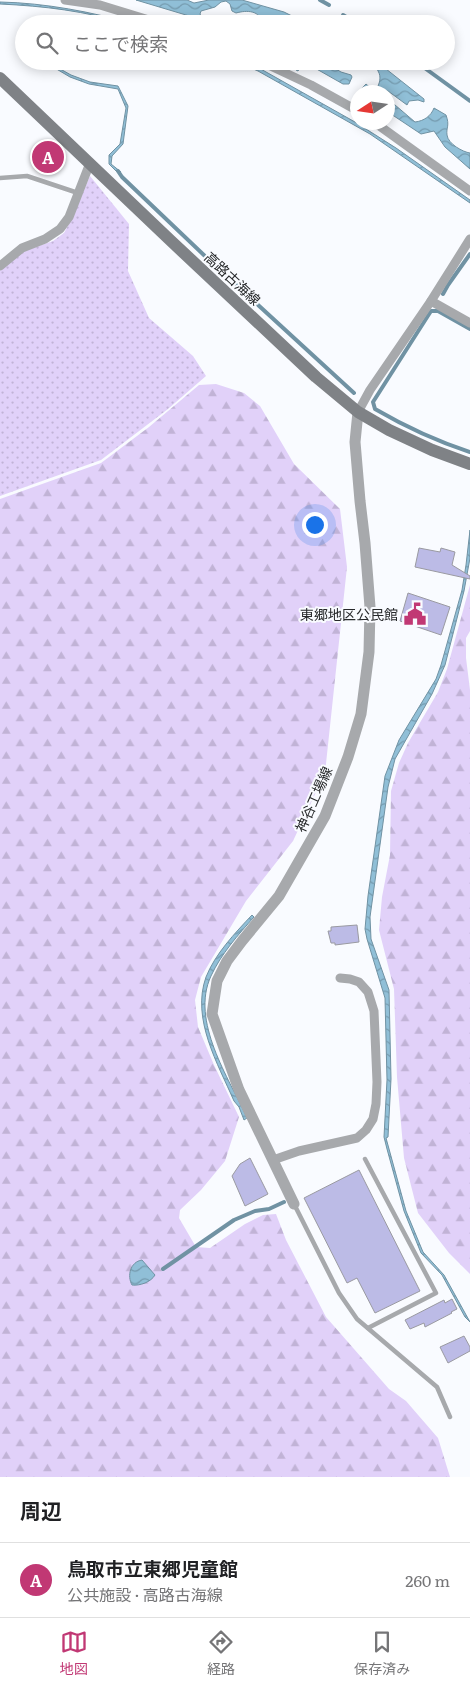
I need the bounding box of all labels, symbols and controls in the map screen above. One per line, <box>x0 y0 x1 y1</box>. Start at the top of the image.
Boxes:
search box <box>15 15 455 70</box>
icon: search <box>33 29 61 57</box>
text: ここで検索 <box>73 29 168 57</box>
north arrow <box>350 85 395 130</box>
pin: A <box>32 138 64 176</box>
street label: 高路古海線 <box>201 247 265 309</box>
your location <box>302 512 328 538</box>
public building icon: 東郷地区公民館 <box>402 601 428 627</box>
place label: 東郷地区公民館 <box>300 604 398 624</box>
street label: 神谷工場線 <box>290 763 336 835</box>
text: 周辺 <box>20 1494 62 1525</box>
text: 鳥取市立東郷児童館 <box>67 1554 238 1582</box>
text: A <box>30 1568 42 1592</box>
text: 260 m <box>405 1568 450 1592</box>
text: 公共施設 · 高路古海線 <box>67 1582 223 1606</box>
tab: 地図 <box>60 1628 88 1678</box>
tab: 経路 <box>207 1628 235 1678</box>
tab: 保存済み <box>354 1628 410 1678</box>

